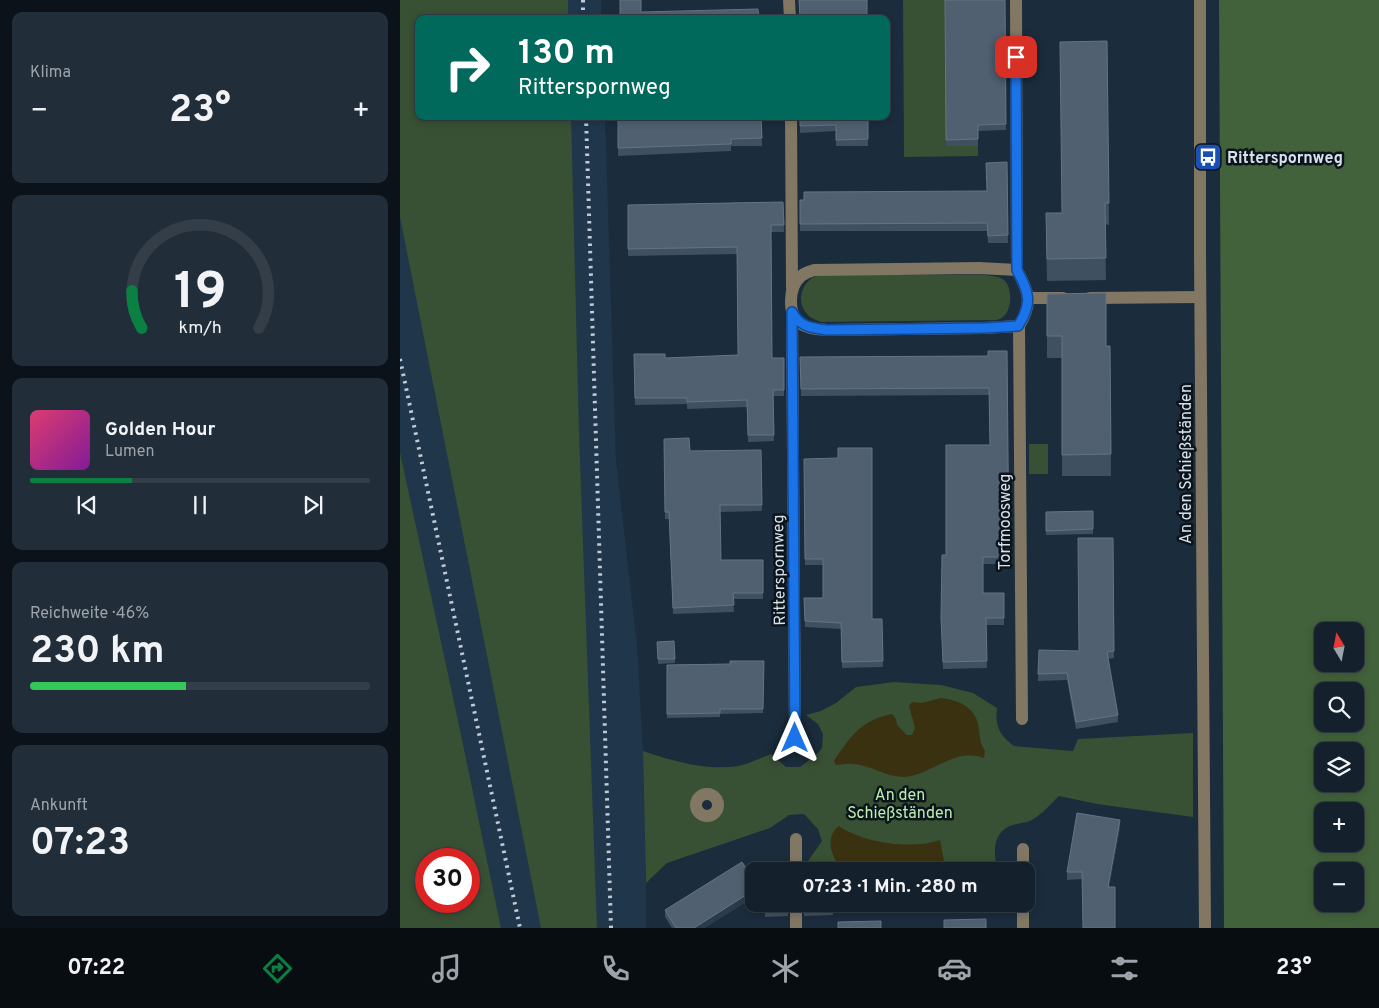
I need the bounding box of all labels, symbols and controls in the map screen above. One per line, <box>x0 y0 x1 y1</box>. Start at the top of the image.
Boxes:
text: 130 m <box>518 32 615 76</box>
icon: right <box>435 35 500 100</box>
pin <box>995 36 1037 78</box>
icon: arrive <box>1002 43 1030 71</box>
text: Klima <box>30 63 71 83</box>
text: Ritterspornweg <box>518 75 671 102</box>
text: 23° <box>169 87 231 136</box>
text: − <box>30 94 48 130</box>
text: + <box>352 94 370 130</box>
bus stop icon: Ritterspornweg <box>1193 142 1223 172</box>
place label: Ritterspornweg <box>1227 149 1343 169</box>
text: 19 <box>174 261 226 327</box>
text: km/h <box>178 317 222 340</box>
street label: An den Schießständen <box>1177 384 1197 544</box>
text: Golden Hour <box>105 418 216 442</box>
text: Lumen <box>105 442 155 462</box>
street label: Torfmoosweg <box>996 474 1016 570</box>
icon: previous <box>73 491 101 519</box>
icon: pause <box>186 491 214 519</box>
icon: next <box>299 491 327 519</box>
street label: Ritterspornweg <box>769 514 791 626</box>
text: Reichweite · 46% <box>30 604 149 624</box>
north arrow <box>1314 622 1364 672</box>
map controls <box>1314 622 1364 912</box>
text: 230 km <box>30 628 165 677</box>
button: search <box>1314 682 1364 732</box>
position arrow <box>768 711 820 763</box>
button: layers <box>1314 742 1364 792</box>
park label: An den Schießständen <box>847 786 953 824</box>
text: Ankunft <box>30 796 88 816</box>
button: + <box>1314 802 1364 852</box>
text: 07:23 <box>30 820 130 869</box>
speed limit sign: 30 <box>415 848 480 913</box>
button: − <box>1314 862 1364 912</box>
text: 07:23 · 1 Min. · 280 m <box>802 875 978 899</box>
icon: directions <box>260 951 295 986</box>
icon: music <box>429 951 464 986</box>
icon: phone <box>598 951 633 986</box>
icon: climate <box>768 951 803 986</box>
icon: car <box>937 951 972 986</box>
icon: filters <box>1107 951 1142 986</box>
text: 07:22 <box>67 955 125 982</box>
text: 23° <box>1276 955 1312 982</box>

